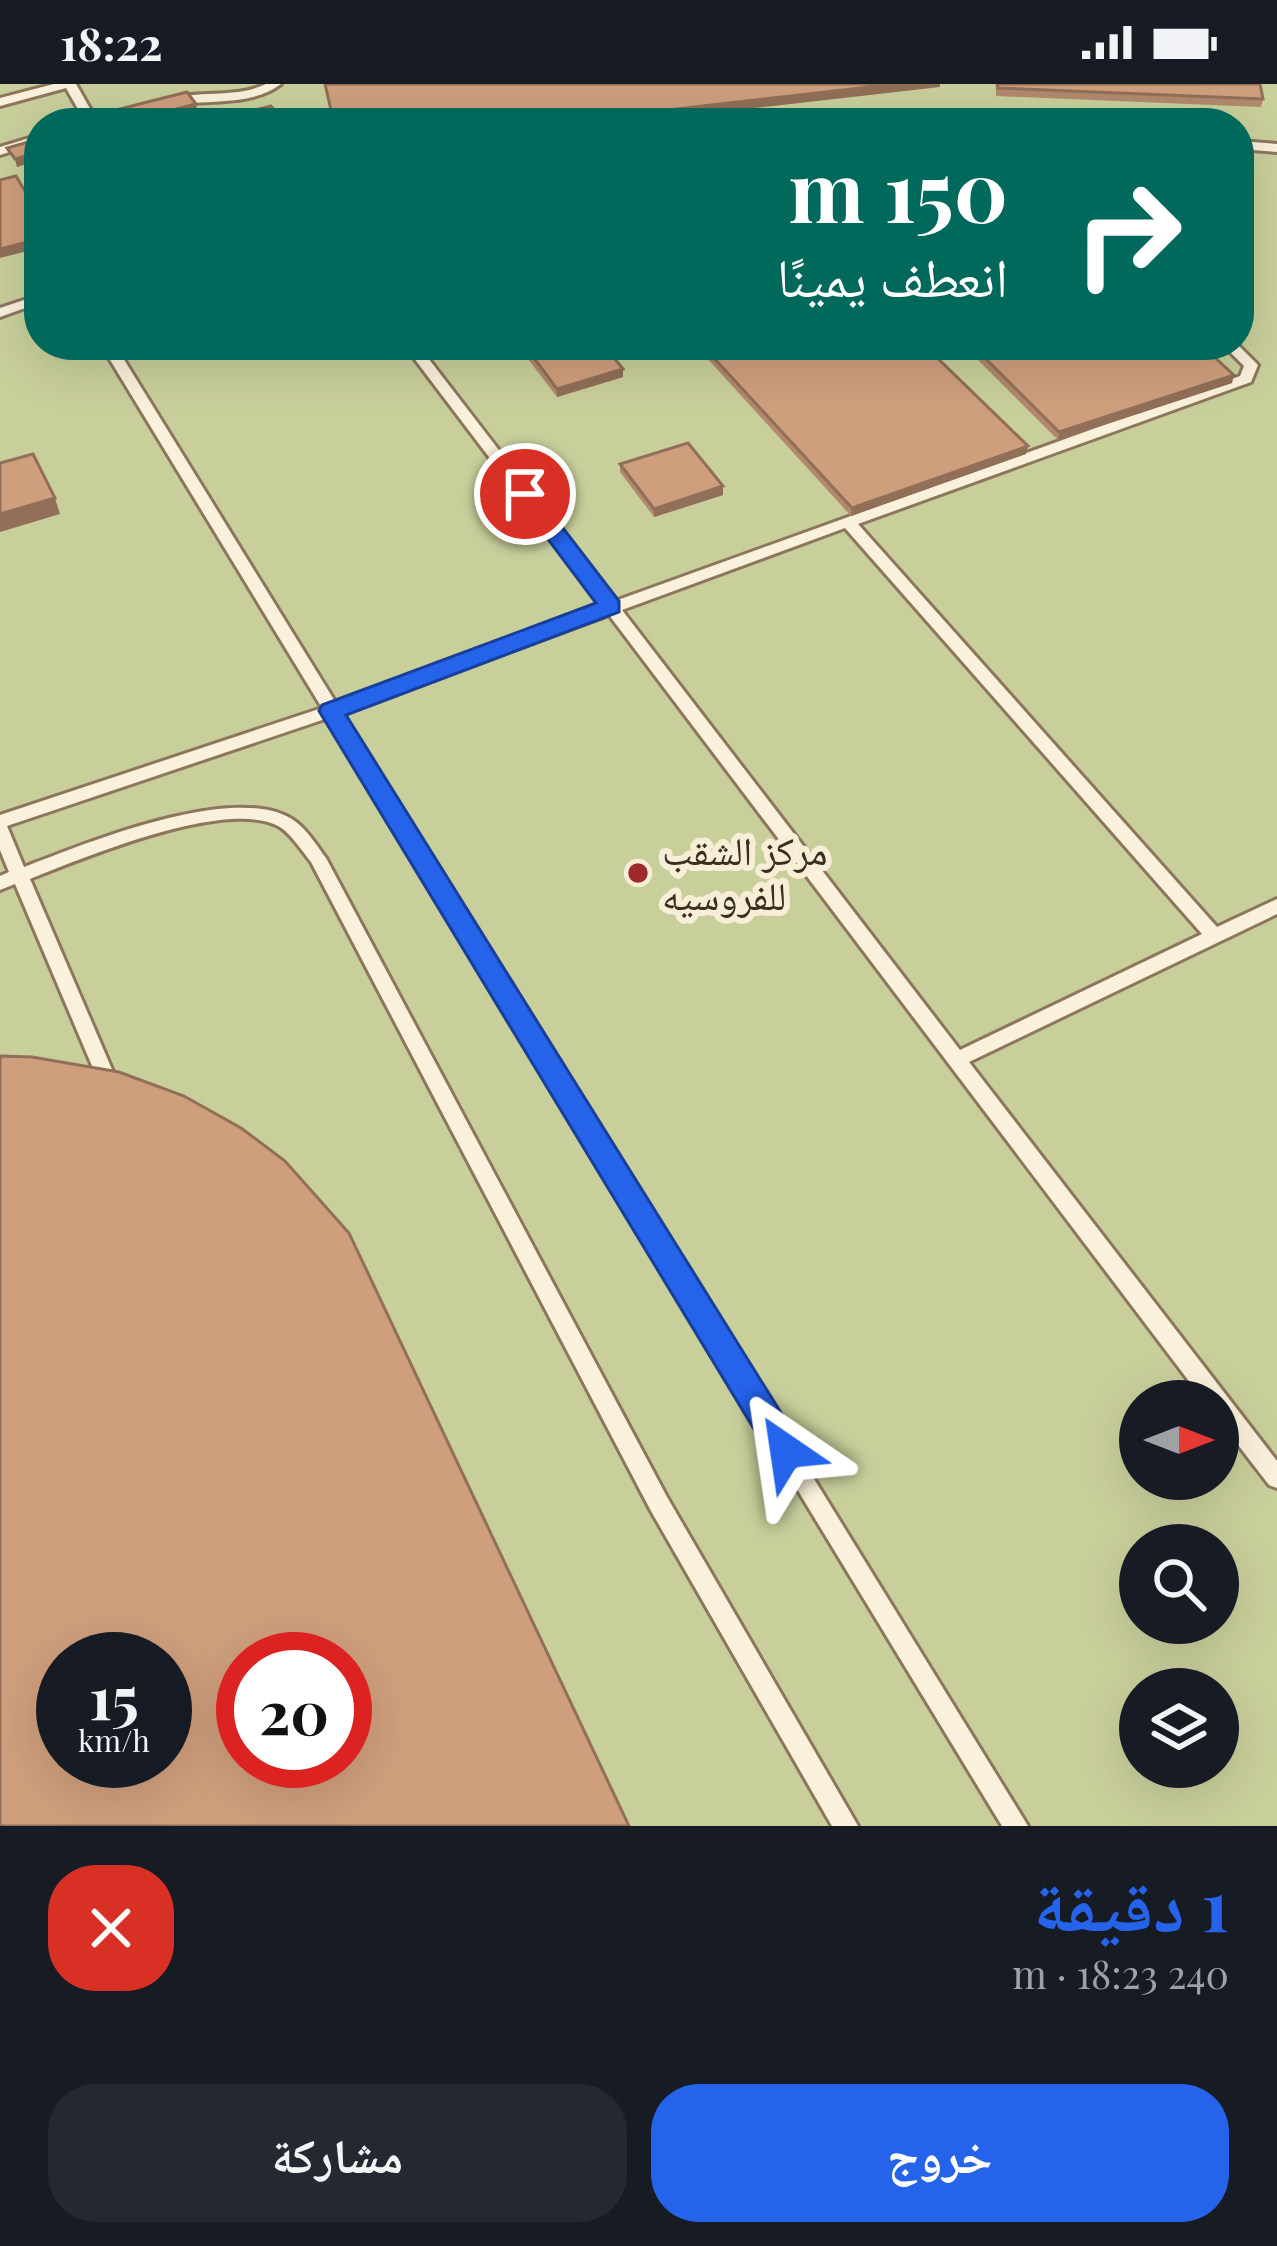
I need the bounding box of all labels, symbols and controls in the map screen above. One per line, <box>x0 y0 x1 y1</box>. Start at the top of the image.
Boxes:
text: 18:22 <box>60 12 163 72</box>
text: 150 m <box>788 132 1008 244</box>
icon: right <box>1050 156 1206 312</box>
text: انعطف يمينًا <box>777 239 1008 311</box>
pin <box>474 443 576 545</box>
icon: arrive <box>492 461 558 527</box>
place label: مركز الشقب للفروسيه <box>662 823 828 920</box>
marker: مركز الشقب للفروسيه <box>625 860 651 886</box>
north arrow <box>1119 1380 1239 1500</box>
map controls <box>1119 1380 1239 1788</box>
position arrow <box>723 1388 849 1514</box>
button: search <box>1119 1524 1239 1644</box>
speed limit sign: 20 <box>216 1632 372 1788</box>
text: 15 <box>89 1655 139 1735</box>
button: layers <box>1119 1668 1239 1788</box>
text: km/h <box>78 1720 150 1760</box>
text: 1 دقيقة <box>1033 1854 1229 1950</box>
button: close <box>48 1865 174 1991</box>
text: 240 m · 18:23 <box>1012 1947 1229 1999</box>
button: مشاركة <box>48 2084 627 2222</box>
button: خروج <box>651 2084 1229 2222</box>

